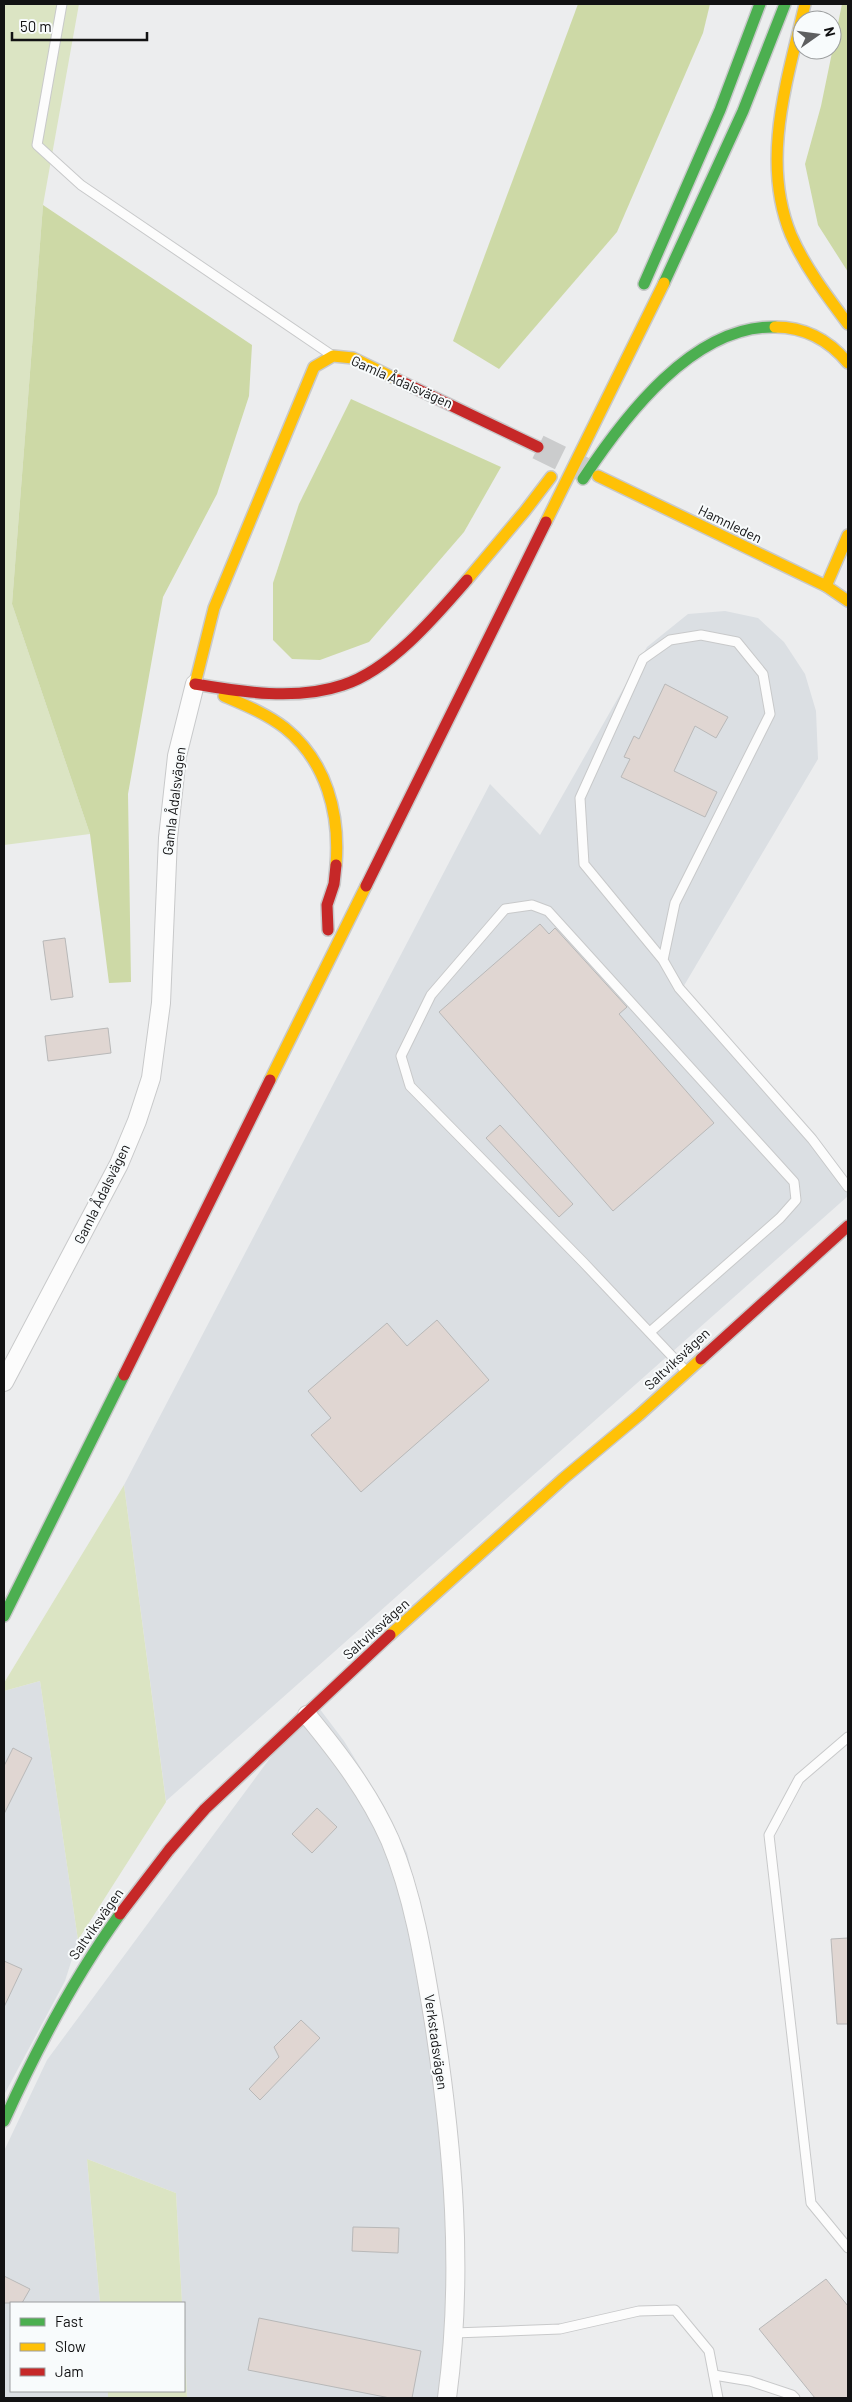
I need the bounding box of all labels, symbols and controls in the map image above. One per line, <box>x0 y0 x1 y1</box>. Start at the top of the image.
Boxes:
scale bar <box>12 10 148 42</box>
north arrow <box>792 10 842 60</box>
text: 50 m <box>20 17 52 35</box>
text: N <box>821 25 839 38</box>
street label: Gamla Ådalsvägen <box>349 352 456 412</box>
street label: Hamnleden <box>696 501 765 546</box>
street label: Gamla Ådalsvägen <box>158 746 189 856</box>
street label: Gamla Ådalsvägen <box>70 1141 133 1247</box>
street label: Saltviksvägen <box>640 1324 713 1393</box>
street label: Saltviksvägen <box>339 1594 412 1663</box>
street label: Saltviksvägen <box>65 1885 126 1963</box>
street label: Verkstadsvägen <box>421 1993 452 2091</box>
legend <box>10 2302 185 2392</box>
text: Fast <box>55 2312 83 2330</box>
text: Slow <box>55 2337 86 2355</box>
text: Jam <box>55 2362 84 2380</box>

